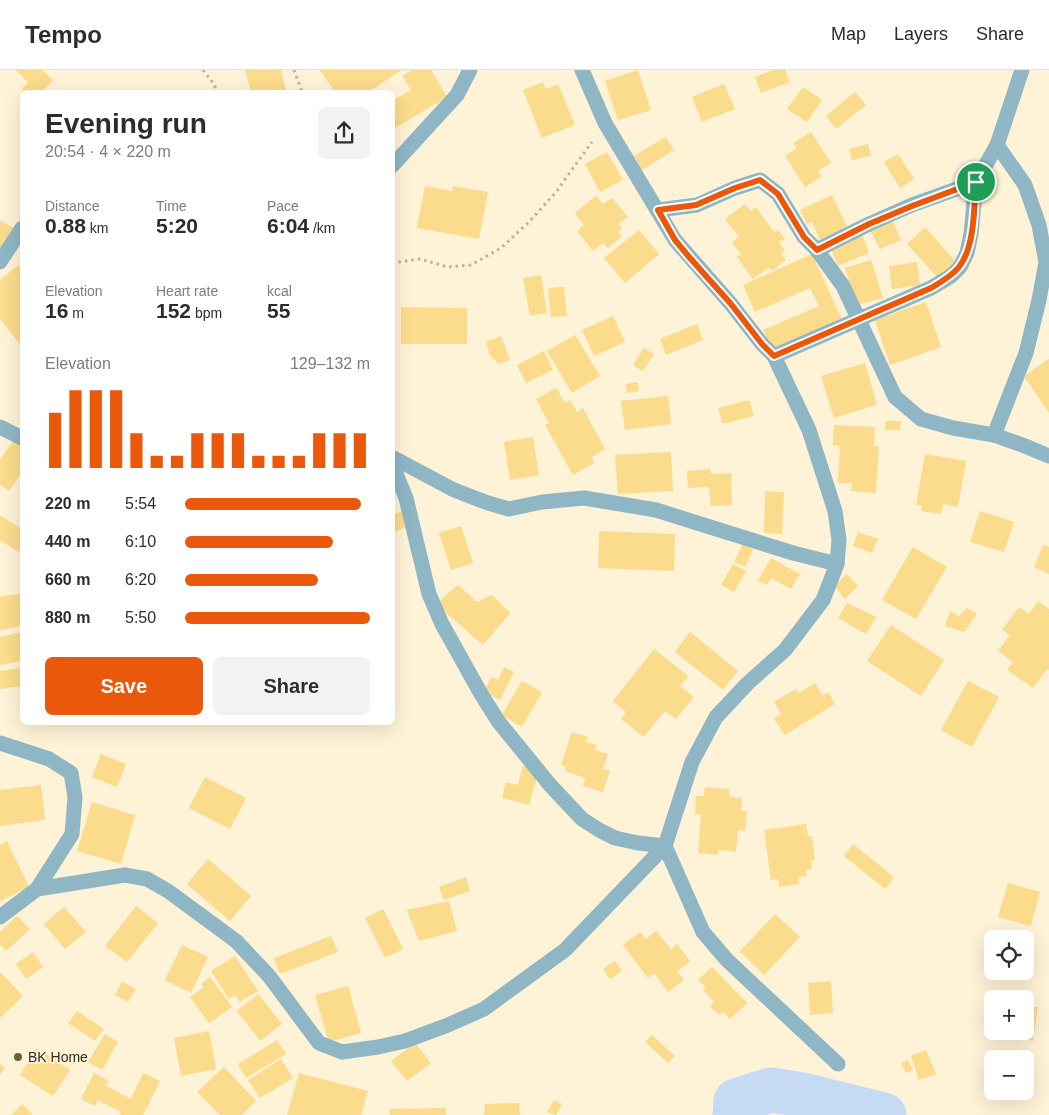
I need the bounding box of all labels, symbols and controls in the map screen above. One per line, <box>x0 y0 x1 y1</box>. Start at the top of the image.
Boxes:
text: Tempo <box>25 21 102 48</box>
text: Map <box>831 24 866 44</box>
text: Layers <box>894 24 948 44</box>
text: Share <box>976 24 1024 44</box>
button: share <box>318 107 370 159</box>
text: Evening run <box>45 108 207 139</box>
text: 20:54 · 4 × 220 m <box>45 143 171 160</box>
pin <box>955 161 997 203</box>
icon: arrive <box>962 168 990 196</box>
text: Distance <box>45 198 99 214</box>
text: Time <box>156 198 187 214</box>
text: Pace <box>267 198 299 214</box>
text: 0.88 <box>45 214 86 237</box>
text: 5:20 <box>156 214 198 237</box>
text: 6:04 <box>267 214 309 237</box>
text: km <box>86 220 108 236</box>
text: /km <box>309 220 335 236</box>
text: Elevation <box>45 283 103 299</box>
text: Heart rate <box>156 283 218 299</box>
text: kcal <box>267 283 292 299</box>
text: 16 <box>45 299 68 322</box>
text: 152 <box>156 299 191 322</box>
text: 55 <box>267 299 290 322</box>
text: m <box>68 305 84 321</box>
text: bpm <box>191 305 222 321</box>
text: Elevation <box>45 355 111 372</box>
text: 129–132 m <box>290 355 370 372</box>
text: 220 m <box>45 495 90 512</box>
text: 5:54 <box>125 495 156 512</box>
text: 440 m <box>45 533 90 550</box>
text: 6:10 <box>125 533 156 550</box>
text: 660 m <box>45 571 90 588</box>
text: 6:20 <box>125 571 156 588</box>
text: 880 m <box>45 609 90 626</box>
text: 5:50 <box>125 609 156 626</box>
button: Save <box>45 657 203 715</box>
button: Share <box>213 657 370 715</box>
map controls <box>984 930 1034 1100</box>
button: locate <box>984 930 1034 980</box>
button: + <box>984 990 1034 1040</box>
place label: BK Home <box>28 1049 88 1065</box>
button: − <box>984 1050 1034 1100</box>
marker: BK Home <box>12 1051 24 1063</box>

